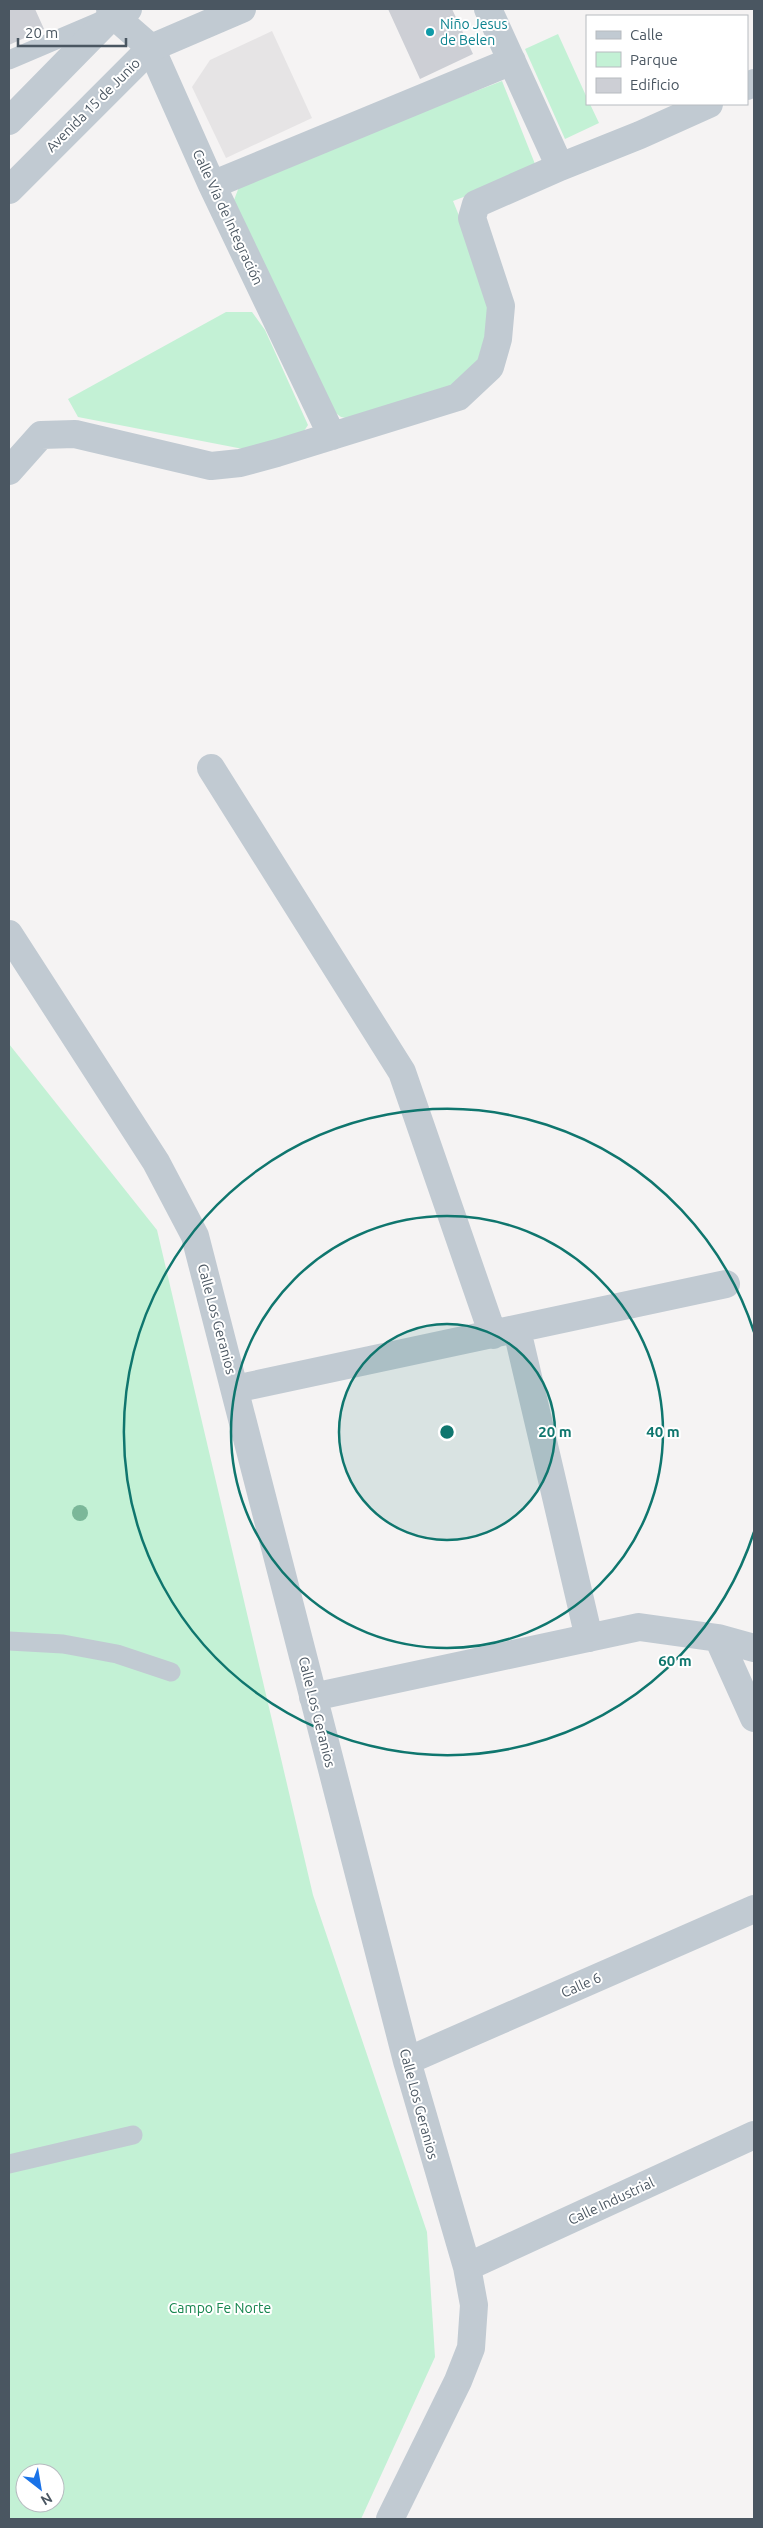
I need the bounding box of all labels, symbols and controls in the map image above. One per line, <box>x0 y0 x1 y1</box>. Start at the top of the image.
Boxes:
scale bar <box>18 15 125 47</box>
legend <box>586 15 748 105</box>
place label: Niño Jesus de Belen <box>440 16 508 48</box>
text: 20 m <box>25 24 58 41</box>
marker: Niño Jesus de Belen <box>424 26 436 38</box>
text: Calle <box>630 26 663 43</box>
text: Parque <box>630 51 678 68</box>
street label: Avenida 15 de Junio <box>43 55 143 155</box>
text: Edificio <box>630 76 679 93</box>
street label: Calle Vía de Integración <box>190 147 266 287</box>
street label: Calle Los Geranios <box>195 1262 239 1376</box>
centre of rings <box>438 1423 456 1441</box>
text: 20 m <box>538 1423 572 1440</box>
text: 40 m <box>646 1423 680 1440</box>
text: 60 m <box>658 1652 692 1669</box>
street label: Calle Los Geranios <box>295 1655 339 1769</box>
street label: Calle 6 <box>559 1969 604 2001</box>
street label: Calle Los Geranios <box>397 2047 441 2161</box>
street label: Calle Industrial <box>565 2174 657 2228</box>
park label: Campo Fe Norte <box>169 2300 271 2316</box>
north arrow <box>15 2463 65 2513</box>
text: N <box>38 2490 55 2509</box>

